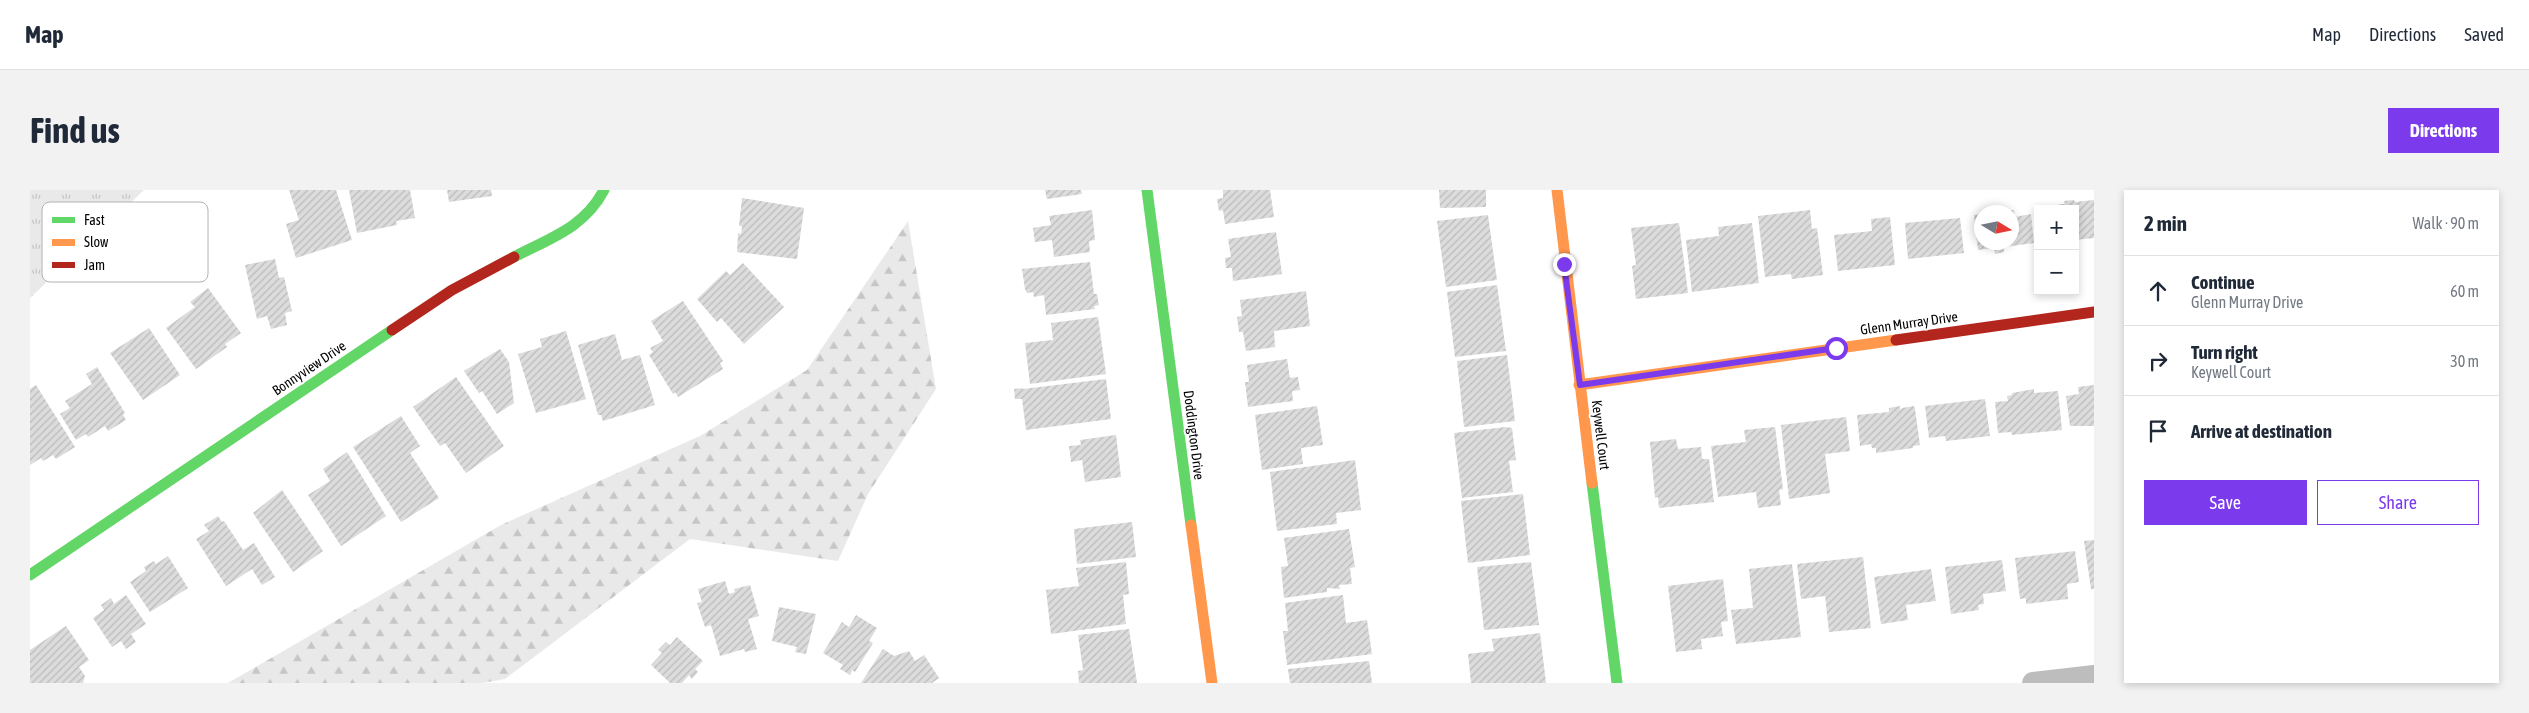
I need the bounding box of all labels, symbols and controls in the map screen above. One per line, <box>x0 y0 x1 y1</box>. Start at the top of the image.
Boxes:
text: Map <box>25 21 64 48</box>
text: Map <box>2312 24 2341 45</box>
text: Directions <box>2369 24 2436 45</box>
text: Saved <box>2464 24 2504 45</box>
button: Directions <box>2388 108 2499 153</box>
text: Find us <box>30 110 120 150</box>
legend <box>42 202 208 282</box>
north arrow <box>1974 205 2019 250</box>
map controls <box>2034 205 2079 295</box>
button: + <box>2034 205 2079 250</box>
text: 2 min <box>2144 211 2187 235</box>
text: Fast <box>84 212 105 228</box>
text: Walk · 90 m <box>2413 214 2479 232</box>
text: Slow <box>84 234 109 250</box>
button: − <box>2034 250 2079 295</box>
route end <box>1553 253 1576 276</box>
text: Jam <box>84 257 105 273</box>
text: Continue <box>2191 271 2255 293</box>
icon: ahead <box>2144 277 2172 305</box>
text: 60 m <box>2450 282 2479 300</box>
text: Glenn Murray Drive <box>2191 293 2303 311</box>
street label: Glenn Murray Drive <box>1859 308 1959 338</box>
route start <box>1825 337 1848 360</box>
street label: Bonnyview Drive <box>269 338 349 398</box>
text: Turn right <box>2191 341 2258 363</box>
icon: right <box>2144 347 2172 375</box>
text: 30 m <box>2450 352 2479 370</box>
text: Keywell Court <box>2191 363 2271 381</box>
street label: Doddington Drive <box>1181 389 1207 481</box>
street label: Keywell Court <box>1589 399 1613 471</box>
icon: arrive <box>2144 417 2172 445</box>
text: Arrive at destination <box>2191 420 2332 442</box>
button: Save <box>2144 480 2307 525</box>
button: Share <box>2317 480 2479 525</box>

